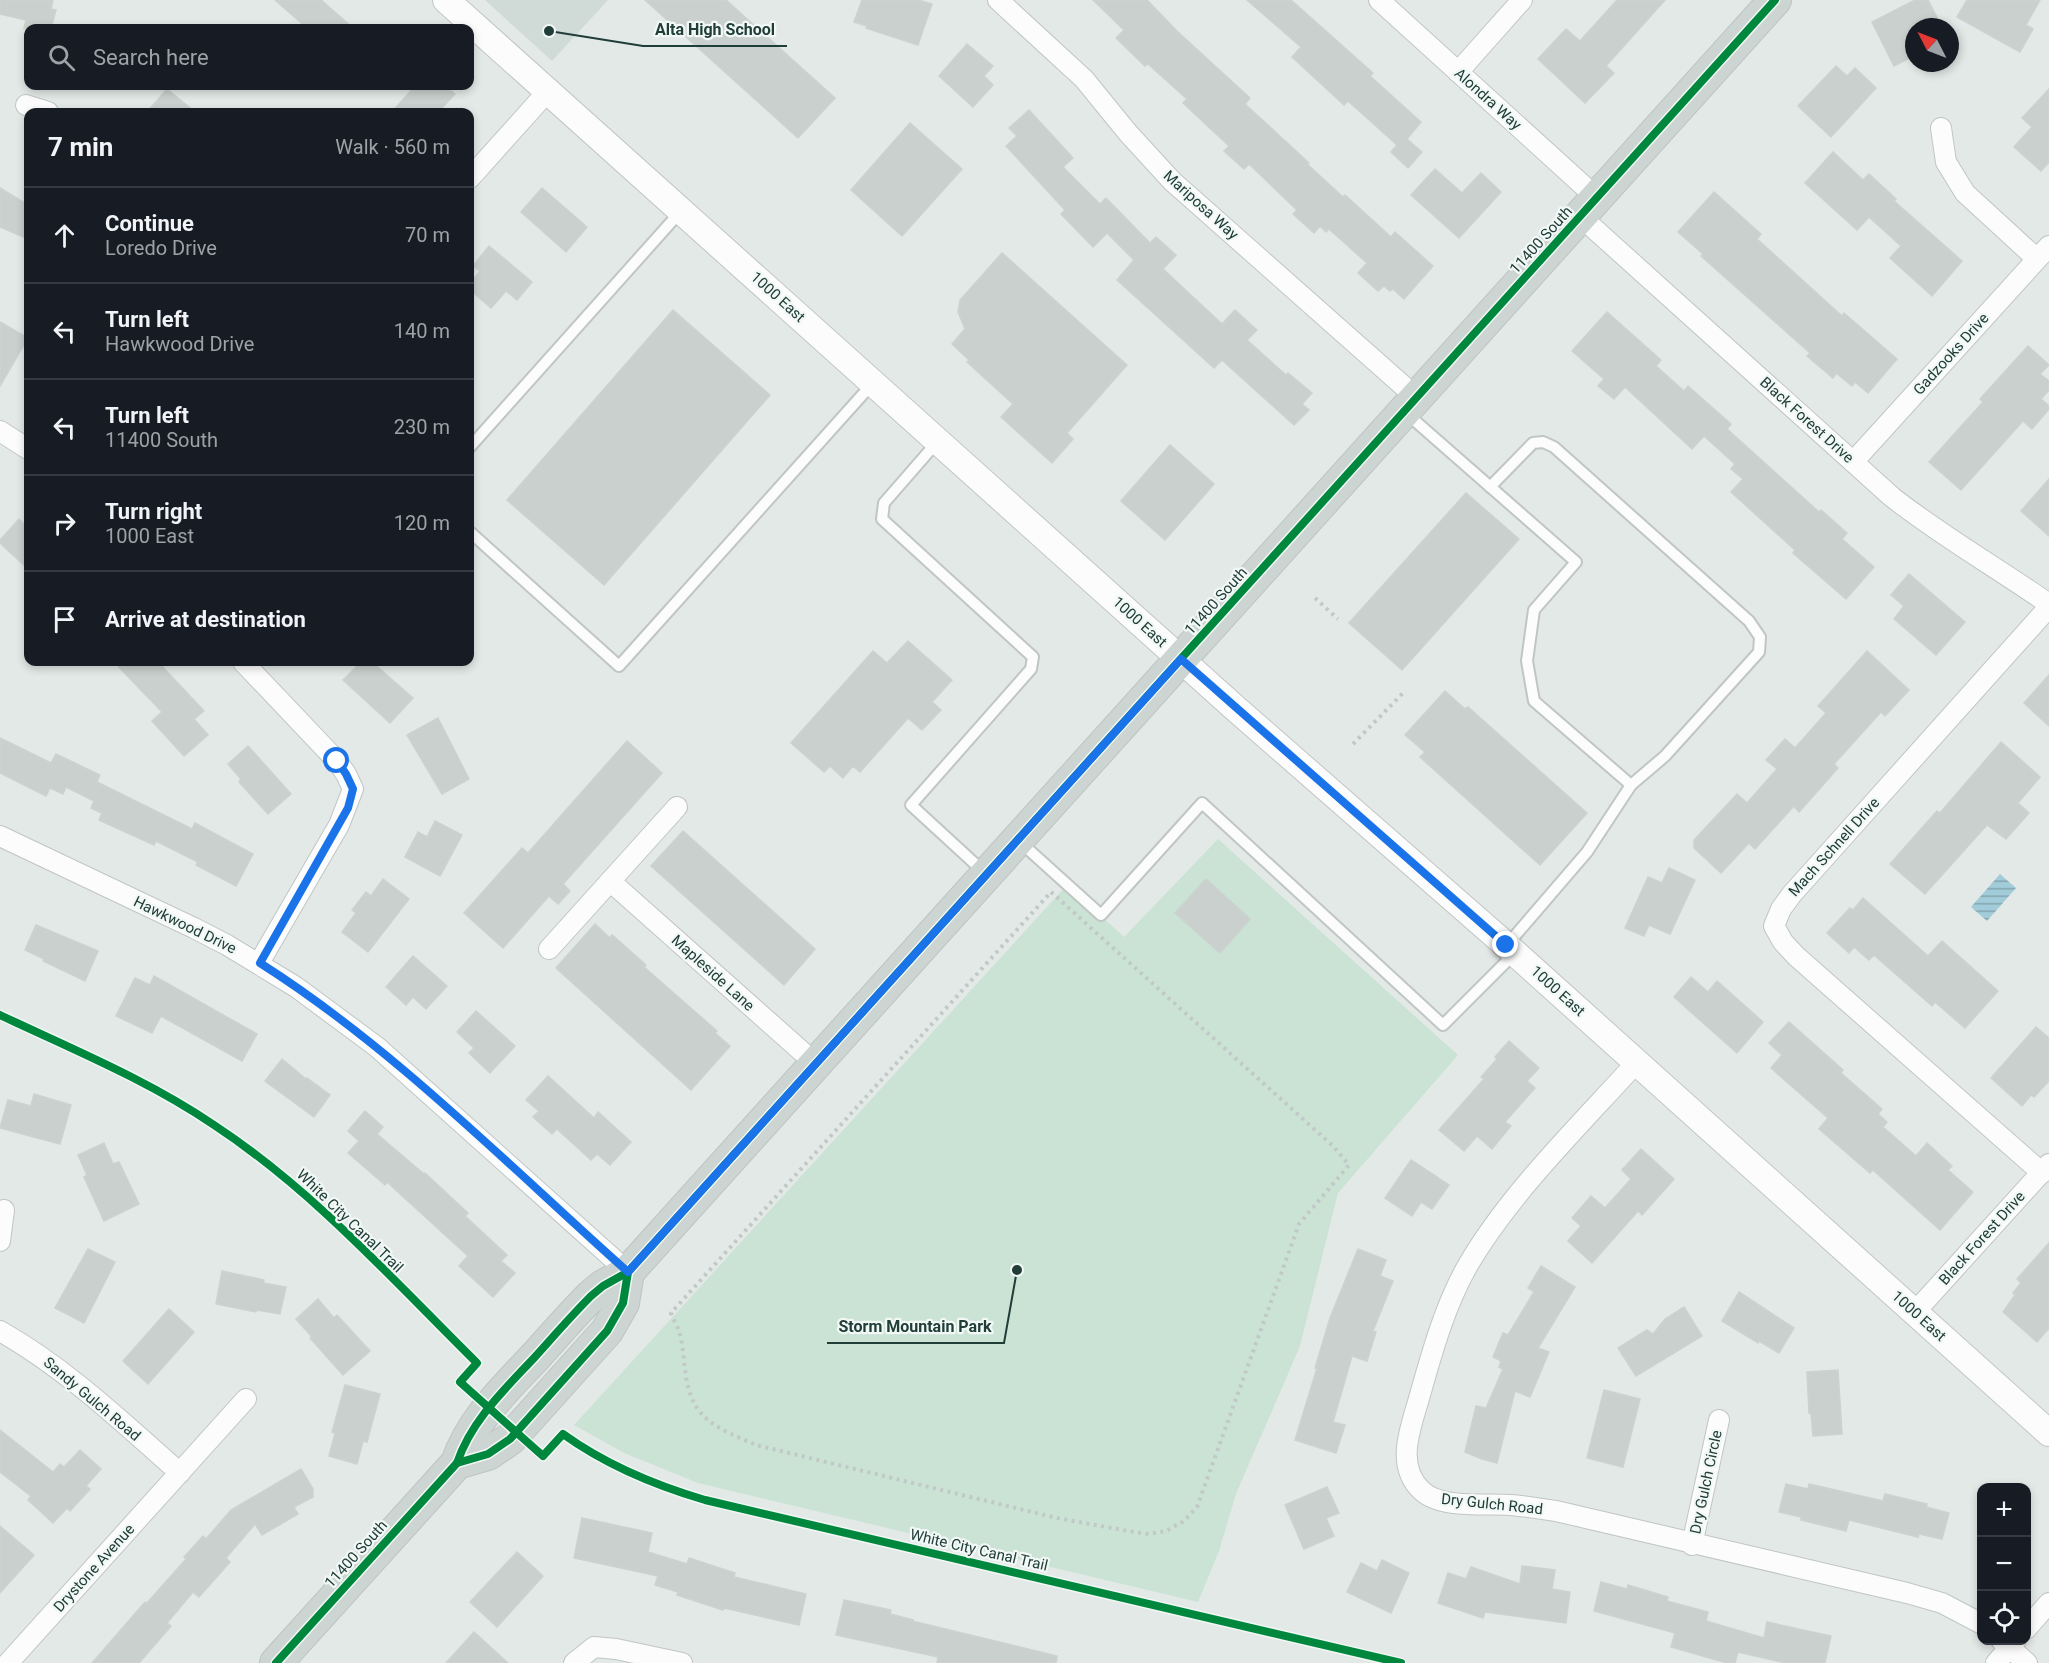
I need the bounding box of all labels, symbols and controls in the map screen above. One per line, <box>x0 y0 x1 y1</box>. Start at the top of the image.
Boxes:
callout: Alta High School <box>643 12 787 46</box>
north arrow <box>1905 18 1959 72</box>
text: Alta High School <box>655 20 775 39</box>
search box <box>24 24 474 90</box>
icon: search <box>45 41 78 74</box>
text: Search here <box>93 45 209 70</box>
street label: Alondra Way <box>1451 64 1525 134</box>
text: 7 min <box>48 132 113 162</box>
text: Walk · 560 m <box>335 135 450 159</box>
street label: Mariposa Way <box>1160 167 1242 243</box>
street label: 11400 South <box>1506 202 1576 278</box>
text: Continue <box>105 211 194 236</box>
icon: ahead <box>48 219 81 252</box>
text: 70 m <box>405 223 450 247</box>
text: Loredo Drive <box>105 236 217 260</box>
street label: 1000 East <box>747 268 809 326</box>
text: Turn left <box>105 307 189 332</box>
street label: Gadzooks Drive <box>1910 309 1993 399</box>
icon: left <box>48 315 81 348</box>
text: 140 m <box>394 319 450 343</box>
text: Hawkwood Drive <box>105 332 254 356</box>
street label: Black Forest Drive <box>1756 373 1858 467</box>
text: Turn left <box>105 403 189 428</box>
icon: left <box>48 411 81 444</box>
text: 230 m <box>394 415 450 439</box>
text: 11400 South <box>105 428 218 452</box>
text: Turn right <box>105 499 202 524</box>
icon: right <box>48 507 81 540</box>
text: 120 m <box>394 511 450 535</box>
text: 1000 East <box>105 524 194 548</box>
street label: 11400 South <box>1181 563 1251 639</box>
street label: 1000 East <box>1109 593 1171 651</box>
icon: arrive <box>48 603 81 636</box>
text: Arrive at destination <box>105 607 306 632</box>
route start <box>323 747 349 773</box>
street label: Mach Schnell Drive <box>1785 794 1883 900</box>
street label: Hawkwood Drive <box>131 892 239 958</box>
street label: Mapleside Lane <box>668 931 758 1015</box>
route end <box>1492 931 1518 957</box>
street label: 1000 East <box>1527 962 1589 1020</box>
street label: White City Canal Trail <box>293 1166 407 1276</box>
street label: Black Forest Drive <box>1935 1187 2029 1289</box>
street label: 1000 East <box>1888 1287 1950 1345</box>
callout: Storm Mountain Park <box>827 1309 1004 1343</box>
text: Storm Mountain Park <box>838 1317 992 1336</box>
street label: Sandy Gulch Road <box>40 1353 144 1445</box>
street label: Dry Gulch Circle <box>1686 1428 1726 1536</box>
map controls <box>1977 1483 2031 1645</box>
button: + <box>1977 1483 2031 1537</box>
street label: Dry Gulch Road <box>1440 1490 1544 1518</box>
street label: 11400 South <box>321 1516 391 1592</box>
street label: Drystone Avenue <box>50 1520 138 1616</box>
street label: White City Canal Trail <box>908 1525 1050 1575</box>
button: − <box>1977 1537 2031 1591</box>
button: locate <box>1977 1591 2031 1645</box>

